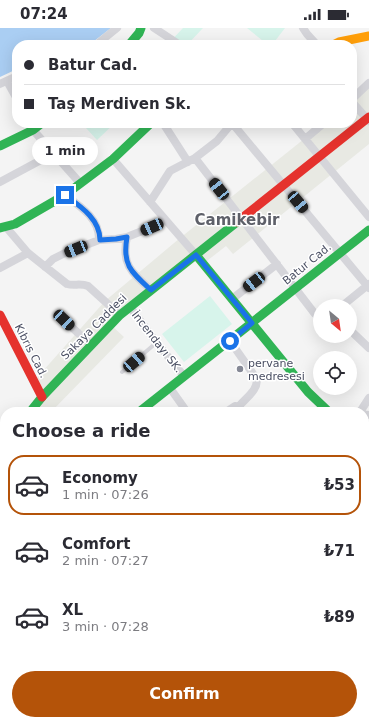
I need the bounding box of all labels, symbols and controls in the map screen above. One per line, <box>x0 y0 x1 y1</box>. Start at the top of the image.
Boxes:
text: 07:24 <box>20 5 68 23</box>
text: Batur Cad. <box>48 56 138 74</box>
text: Taş Merdiven Sk. <box>48 95 191 113</box>
callout: 1 min <box>32 137 98 165</box>
text: 1 min <box>45 143 85 158</box>
car <box>207 176 231 202</box>
route end <box>56 186 74 204</box>
car <box>286 189 310 215</box>
district label: Camikebir <box>195 211 280 229</box>
car <box>139 217 165 237</box>
car <box>63 239 89 259</box>
street label: Batur Cad. <box>280 241 334 287</box>
car <box>241 270 267 294</box>
street label: Sakaya Caddesi <box>59 292 129 362</box>
north arrow <box>313 299 357 343</box>
map controls <box>313 299 357 395</box>
car <box>51 307 77 333</box>
street label: İncendayı SK. <box>129 309 185 375</box>
street label: Kıbrıs Cad. <box>12 322 50 380</box>
route start <box>221 332 239 350</box>
car <box>121 350 147 374</box>
button: locate <box>313 351 357 395</box>
place label: pervane medresesi <box>248 357 305 383</box>
marker: pervane medresesi <box>235 364 245 374</box>
text: Choose a ride <box>12 420 151 441</box>
icon: car <box>14 467 50 503</box>
text: Economy <box>62 469 138 487</box>
text: ₺53 <box>324 476 355 494</box>
text: 1 min · 07:26 <box>62 487 149 502</box>
icon: car <box>14 533 50 569</box>
text: Comfort <box>62 535 130 553</box>
text: ₺71 <box>324 542 355 560</box>
text: 2 min · 07:27 <box>62 553 149 568</box>
icon: car <box>14 599 50 635</box>
text: XL <box>62 601 83 619</box>
text: ₺89 <box>324 608 355 626</box>
text: 3 min · 07:28 <box>62 619 149 634</box>
button: Confirm <box>12 671 357 717</box>

